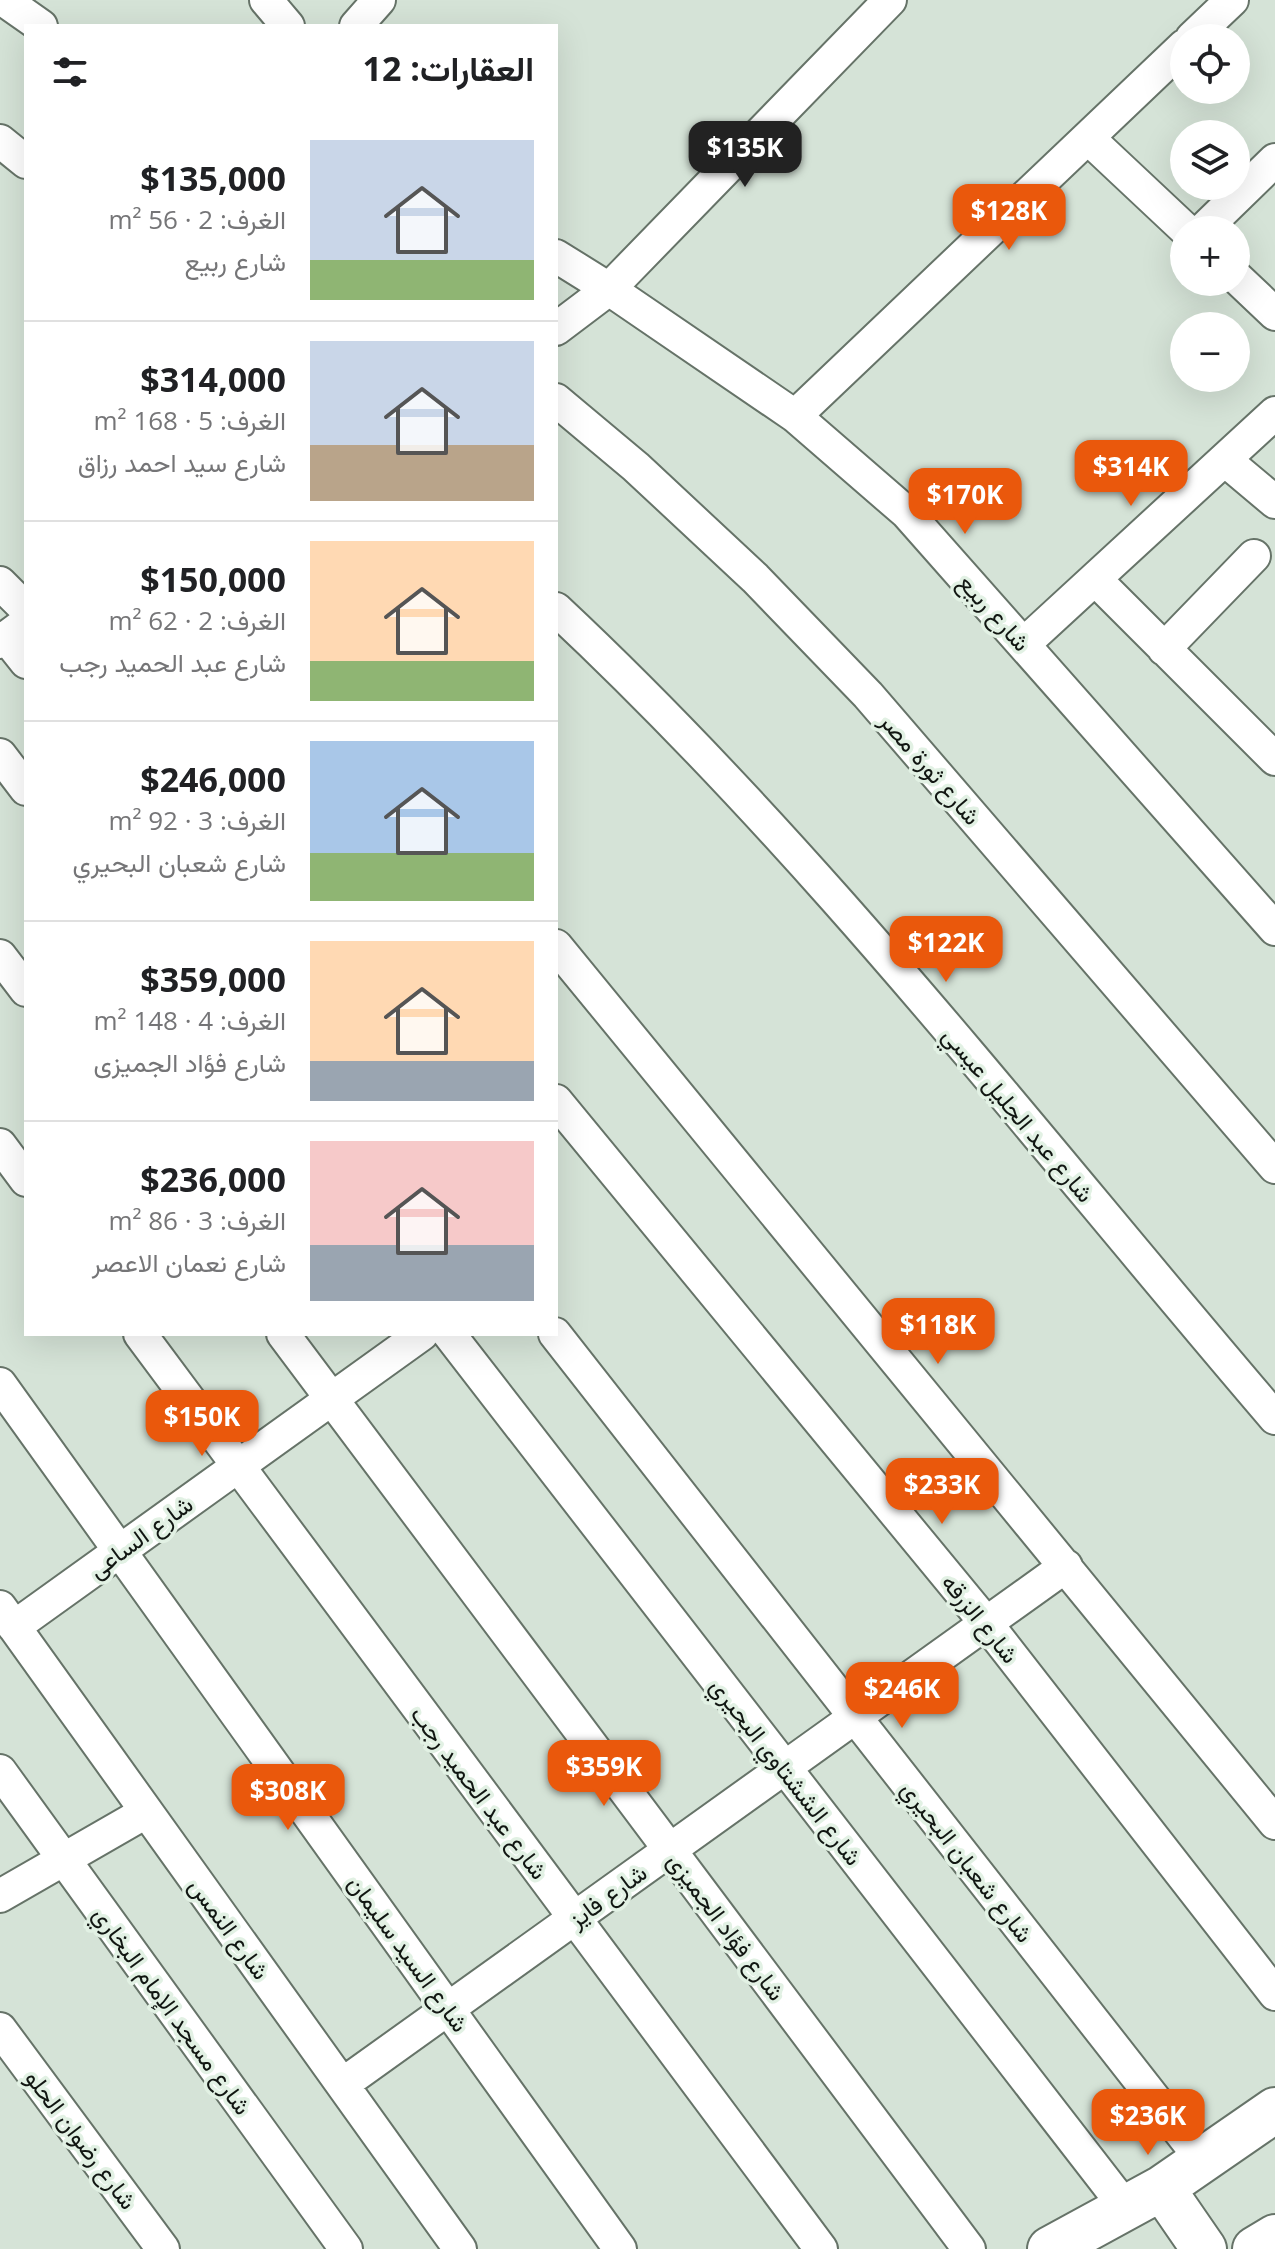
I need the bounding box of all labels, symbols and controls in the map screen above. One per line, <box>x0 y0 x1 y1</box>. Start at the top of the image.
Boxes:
map controls <box>1170 24 1250 392</box>
button: locate <box>1170 24 1250 104</box>
text: العقارات: 12 <box>363 45 534 91</box>
icon: filters <box>48 50 92 94</box>
button: layers <box>1170 120 1250 200</box>
pin: $135K <box>689 121 801 189</box>
text: $135K <box>707 129 783 165</box>
text: $135,000 <box>140 155 286 201</box>
icon: home <box>374 172 470 268</box>
pin: $128K <box>953 184 1065 252</box>
text: $128K <box>971 192 1047 228</box>
text: الغرف: 2 · 56 m² <box>108 201 286 237</box>
button: + <box>1170 216 1250 296</box>
text: شارع ربيع <box>185 243 286 279</box>
button: − <box>1170 312 1250 392</box>
text: $314,000 <box>140 356 286 402</box>
icon: home <box>374 373 470 469</box>
text: الغرف: 5 · 168 m² <box>94 402 286 438</box>
pin: $314K <box>1075 440 1187 508</box>
text: شارع سيد احمد رزاق <box>78 444 286 480</box>
text: $314K <box>1093 448 1169 484</box>
pin: $170K <box>909 468 1021 536</box>
text: $170K <box>927 476 1003 512</box>
text: $150,000 <box>140 556 286 602</box>
street label: شارع ربيع <box>950 566 1039 659</box>
icon: home <box>374 573 470 669</box>
text: الغرف: 2 · 62 m² <box>108 602 286 638</box>
text: شارع عبد الحميد رجب <box>59 644 286 680</box>
street label: شارع ثورة مصر <box>872 704 989 832</box>
text: $246,000 <box>140 756 286 802</box>
icon: home <box>374 773 470 869</box>
text: الغرف: 3 · 92 m² <box>108 802 286 838</box>
text: شارع شعبان البحيري <box>72 844 286 880</box>
pin: $122K <box>890 916 1002 984</box>
text: $122K <box>908 924 984 960</box>
text: $359,000 <box>140 956 286 1002</box>
icon: home <box>374 973 470 1069</box>
text: الغرف: 4 · 148 m² <box>94 1002 286 1038</box>
street label: شارع عبد الجليل عيسي <box>933 1019 1102 1211</box>
text: شارع فؤاد الجميزى <box>93 1044 286 1080</box>
text: $236,000 <box>140 1156 286 1202</box>
icon: home <box>374 1173 470 1269</box>
text: الغرف: 3 · 86 m² <box>108 1202 286 1238</box>
text: شارع نعمان الاعصر <box>92 1244 286 1280</box>
pin: $118K <box>882 1298 994 1366</box>
text: $118K <box>900 1306 976 1342</box>
pin: $150K <box>146 1390 258 1458</box>
text: $150K <box>164 1398 240 1434</box>
pin: $233K <box>886 1458 998 1526</box>
text: $233K <box>904 1466 980 1502</box>
street label: شارع الساعى <box>81 1487 199 1586</box>
street label: شارع الزرقه <box>934 1566 1027 1670</box>
pin: $246K <box>846 1662 958 1730</box>
street label: شارع الششتاوي البحيري <box>700 1670 871 1874</box>
text: $246K <box>864 1670 940 1706</box>
street label: شارع عبد الحميد رجب <box>403 1698 556 1886</box>
pin: $359K <box>548 1740 660 1808</box>
text: $359K <box>566 1748 642 1784</box>
pin: $308K <box>232 1764 344 1832</box>
text: $308K <box>250 1772 326 1808</box>
street label: شارع شعبان البحيري <box>891 1773 1042 1951</box>
street label: شارع فؤاد الجميزى <box>660 1845 794 2008</box>
street label: شارع فايز <box>560 1855 653 1936</box>
street label: شارع السيد سليمان <box>340 1868 477 2039</box>
street label: شارع النمس <box>181 1870 278 1986</box>
street label: شارع مسجد الإمام البخاري <box>83 1899 260 2123</box>
street label: شارع رضوان الحلو <box>18 2062 145 2216</box>
pin: $236K <box>1092 2089 1204 2157</box>
text: $236K <box>1110 2097 1186 2133</box>

